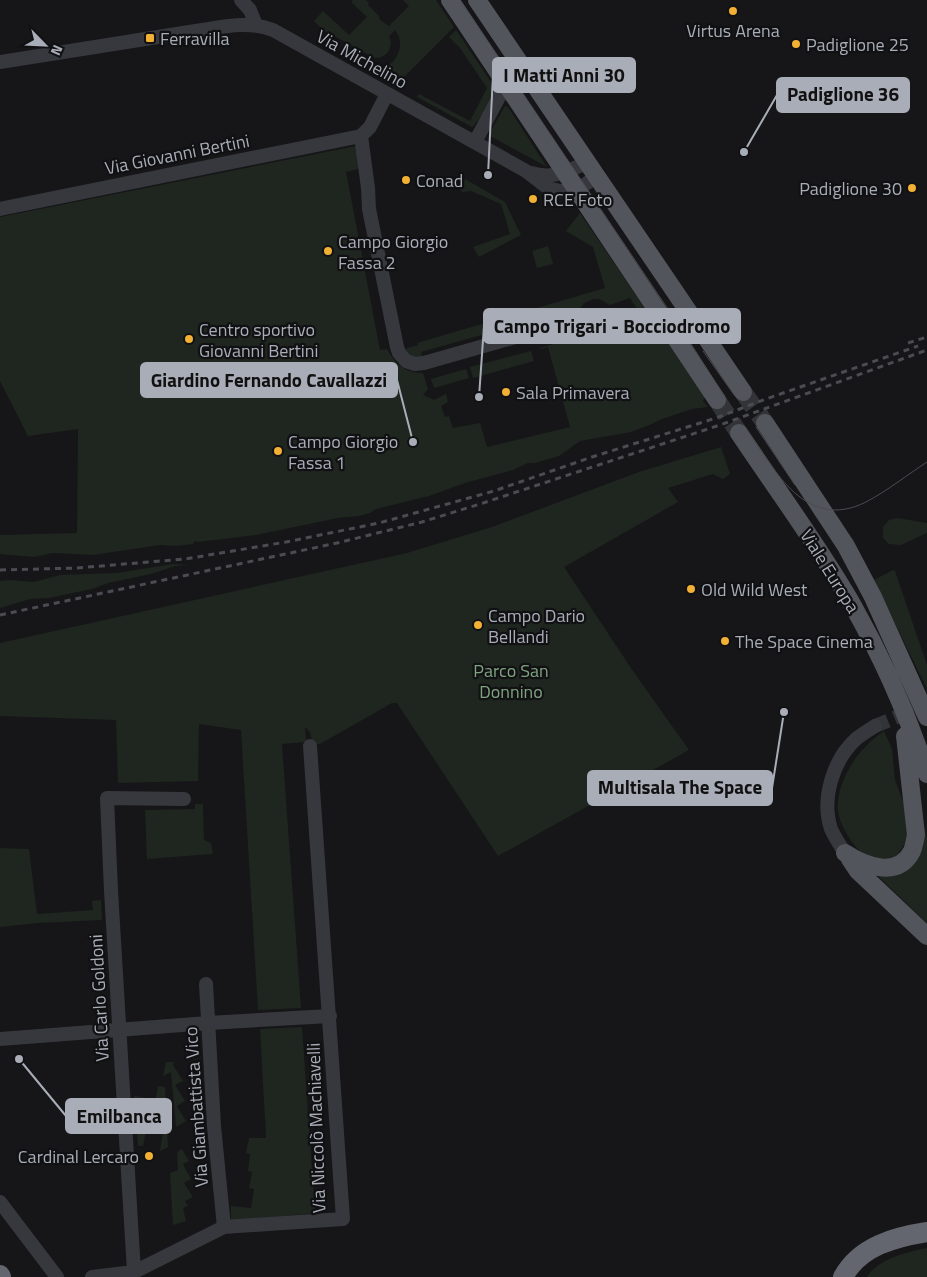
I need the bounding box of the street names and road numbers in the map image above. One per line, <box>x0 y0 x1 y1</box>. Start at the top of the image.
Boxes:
street label: Via Michelino <box>312 23 412 95</box>
street label: Via Giovanni Bertini <box>102 127 252 181</box>
street label: Viale Europa <box>794 524 866 618</box>
street label: Via Carlo Goldoni <box>82 934 116 1062</box>
street label: Via Giambattista Vico <box>177 1026 215 1188</box>
street label: Via Niccolò Machiavelli <box>300 1042 332 1214</box>

